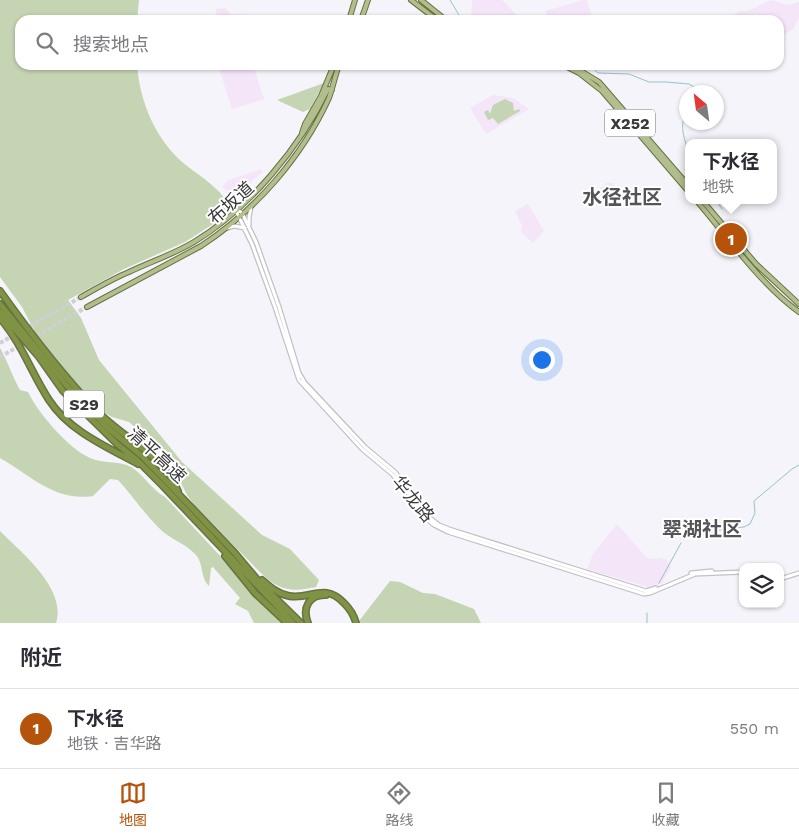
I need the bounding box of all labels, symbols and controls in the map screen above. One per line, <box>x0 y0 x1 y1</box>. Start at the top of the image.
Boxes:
search box <box>15 15 784 70</box>
icon: search <box>33 29 61 57</box>
text: 搜索地点 <box>73 33 149 56</box>
north arrow <box>679 85 724 130</box>
road number: X252 <box>605 110 655 136</box>
popup <box>685 139 777 204</box>
text: 下水径 <box>702 150 760 173</box>
street label: 布坂道 <box>204 177 258 228</box>
text: 地铁 <box>702 177 735 196</box>
district label: 水径社区 <box>582 185 662 209</box>
pin: 1 <box>715 220 747 258</box>
your location <box>529 347 555 373</box>
road number: S29 <box>64 390 104 418</box>
street label: 清平高速 <box>124 422 191 487</box>
street label: 华龙路 <box>388 471 439 526</box>
district label: 翠湖社区 <box>662 517 742 541</box>
map controls <box>739 563 784 608</box>
button: layers <box>739 563 784 608</box>
text: 附近 <box>20 645 62 670</box>
text: 下水径 <box>67 707 124 730</box>
text: 1 <box>33 719 39 738</box>
text: 550 m <box>730 719 779 738</box>
text: 地铁 · 吉华路 <box>67 734 162 753</box>
tab: 地图 <box>119 779 147 829</box>
tab: 路线 <box>385 779 413 829</box>
tab: 收藏 <box>652 779 680 829</box>

